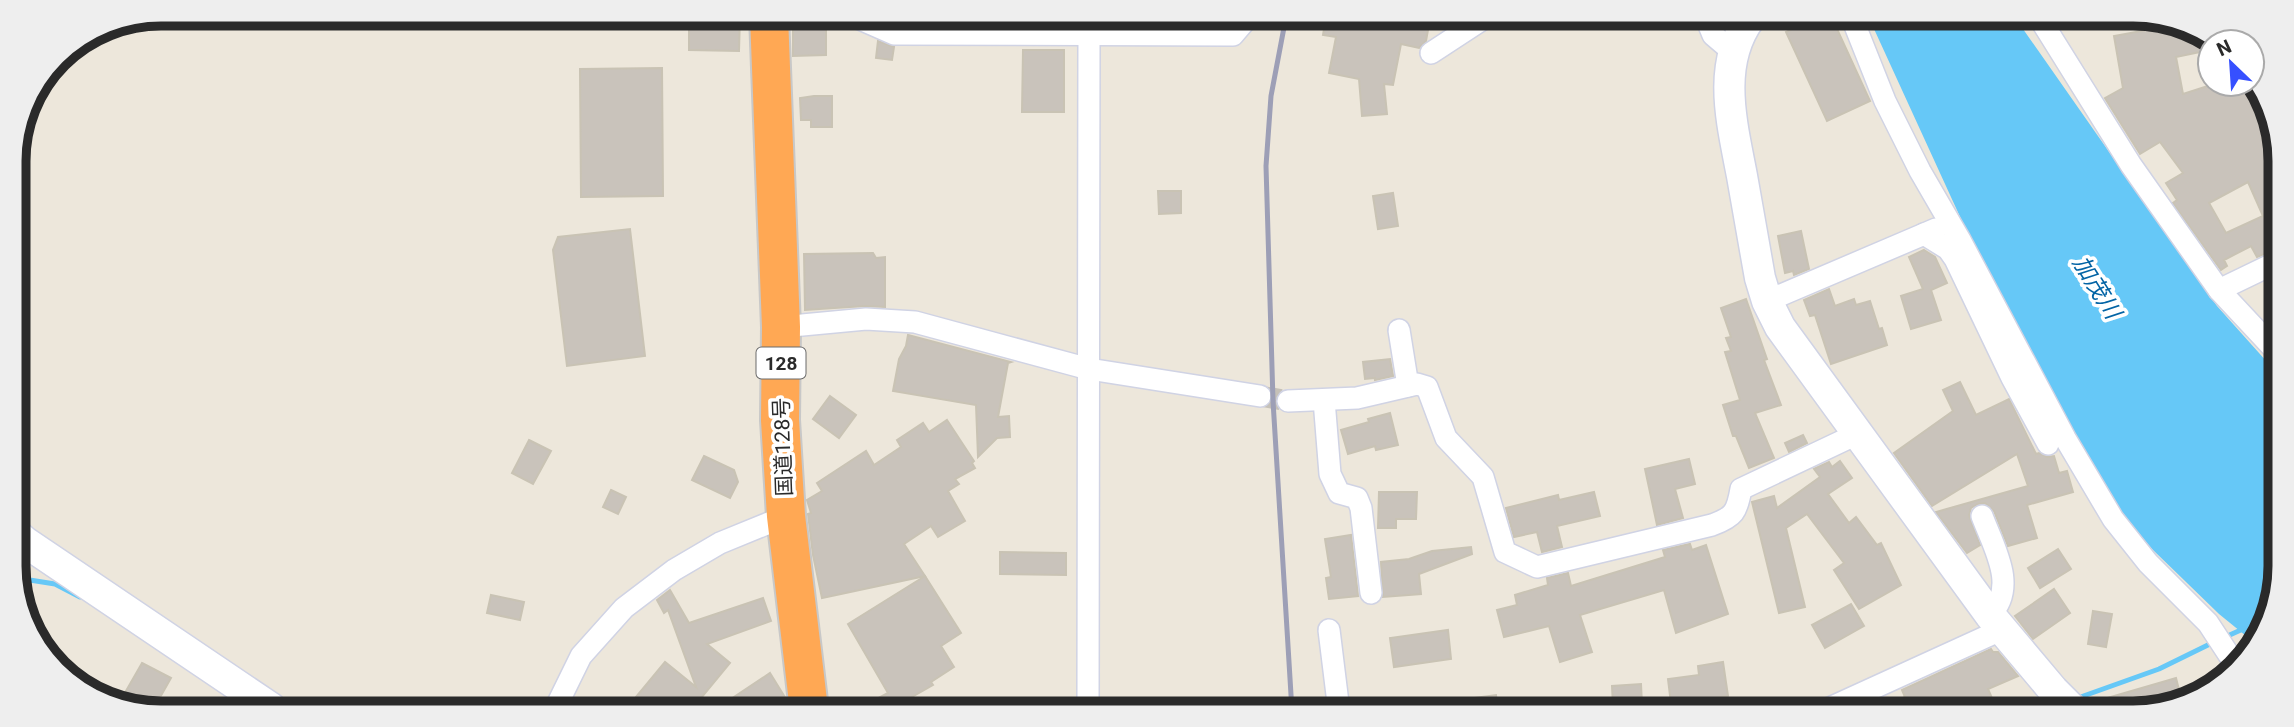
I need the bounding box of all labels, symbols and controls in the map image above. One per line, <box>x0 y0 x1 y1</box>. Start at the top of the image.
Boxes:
north arrow <box>2196 28 2266 98</box>
text: N <box>2213 35 2235 61</box>
water label: 加茂川 <box>2067 251 2128 326</box>
road number: 128 <box>756 348 806 378</box>
street label: 国道128号 <box>769 397 797 497</box>

